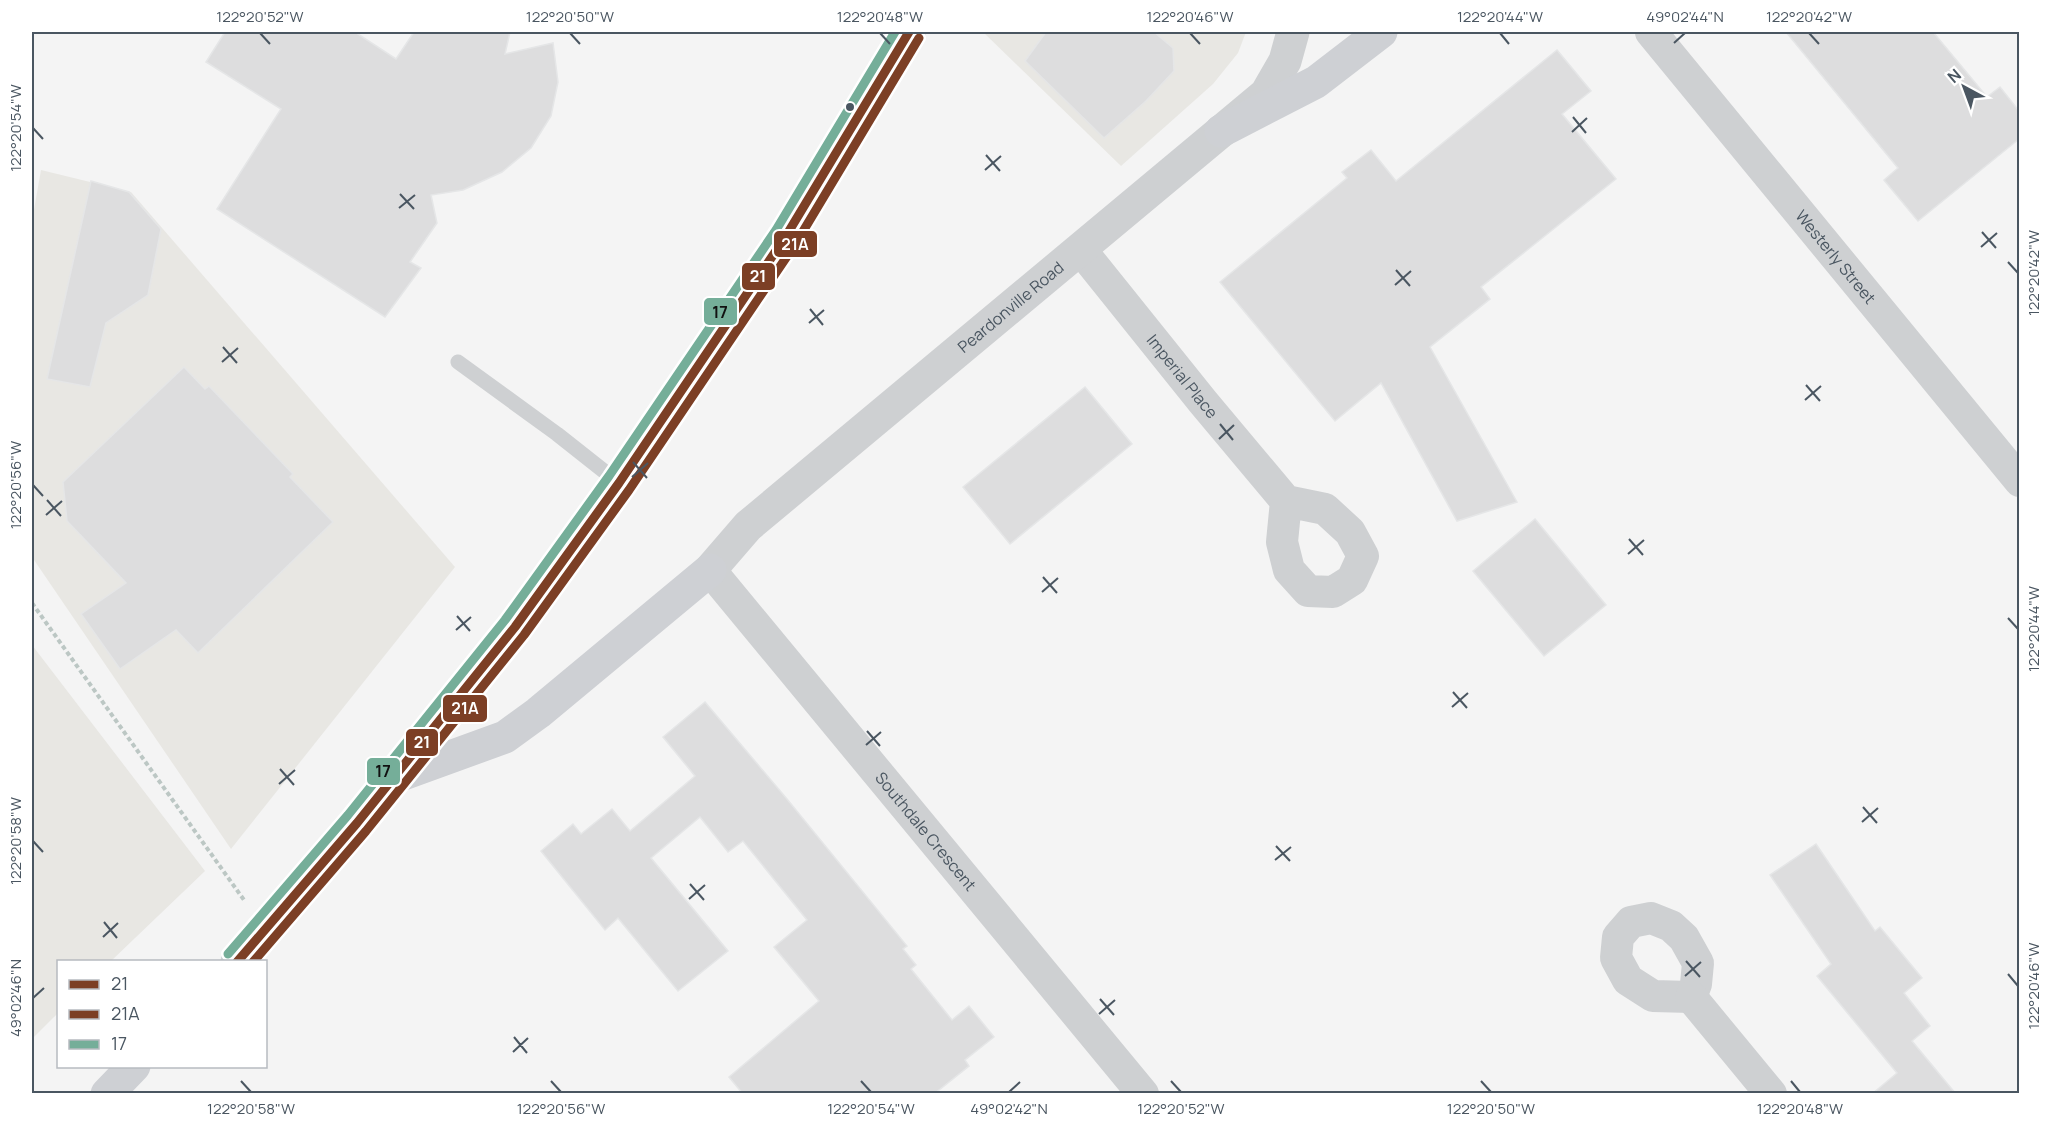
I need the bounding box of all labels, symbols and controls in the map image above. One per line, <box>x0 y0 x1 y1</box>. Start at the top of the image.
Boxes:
text: 122°20'52"W <box>216 6 304 27</box>
text: 122°20'50"W <box>526 6 614 27</box>
text: 122°20'48"W <box>837 6 923 27</box>
text: 122°20'46"W <box>1147 6 1233 27</box>
text: 122°20'44"W <box>1457 6 1543 27</box>
text: 49°02'44"N <box>1646 6 1724 27</box>
text: 122°20'42"W <box>1766 6 1852 27</box>
north arrow <box>1934 57 1994 117</box>
text: N <box>1943 64 1966 88</box>
text: 122°20'54"W <box>5 84 26 172</box>
unlabelled marker <box>844 101 856 113</box>
street label: Westerly Street <box>1791 205 1881 308</box>
line badge: 21A <box>773 230 818 258</box>
text: 122°20'42"W <box>2023 230 2044 316</box>
text: 21A <box>781 233 809 255</box>
street label: Peardonville Road <box>953 256 1068 358</box>
line badge: 21 <box>741 262 776 291</box>
text: 21 <box>750 265 766 287</box>
line badge: 17 <box>703 297 738 326</box>
text: 17 <box>712 301 728 323</box>
street label: Imperial Place <box>1142 330 1223 423</box>
text: 122°20'56"W <box>5 441 26 529</box>
text: 122°20'44"W <box>2023 586 2044 672</box>
line badge: 21A <box>442 694 488 723</box>
text: 21A <box>451 697 479 719</box>
line badge: 21 <box>405 728 439 757</box>
text: 21 <box>414 731 430 753</box>
line badge: 17 <box>366 757 401 786</box>
text: 17 <box>375 760 391 782</box>
street label: Southdale Crescent <box>870 767 982 895</box>
text: 122°20'58"W <box>5 797 26 885</box>
text: 122°20'46"W <box>2023 943 2044 1029</box>
text: 49°02'46"N <box>5 959 26 1037</box>
legend <box>57 960 267 1068</box>
text: 21 <box>111 971 128 995</box>
text: 21A <box>111 1001 140 1025</box>
text: 17 <box>111 1031 127 1055</box>
text: 122°20'58"W <box>207 1098 295 1119</box>
text: 122°20'56"W <box>517 1098 605 1119</box>
text: 122°20'54"W <box>827 1098 915 1119</box>
text: 49°02'42"N <box>970 1098 1048 1119</box>
text: 122°20'52"W <box>1137 1098 1225 1119</box>
text: 122°20'50"W <box>1447 1098 1535 1119</box>
text: 122°20'48"W <box>1757 1098 1843 1119</box>

